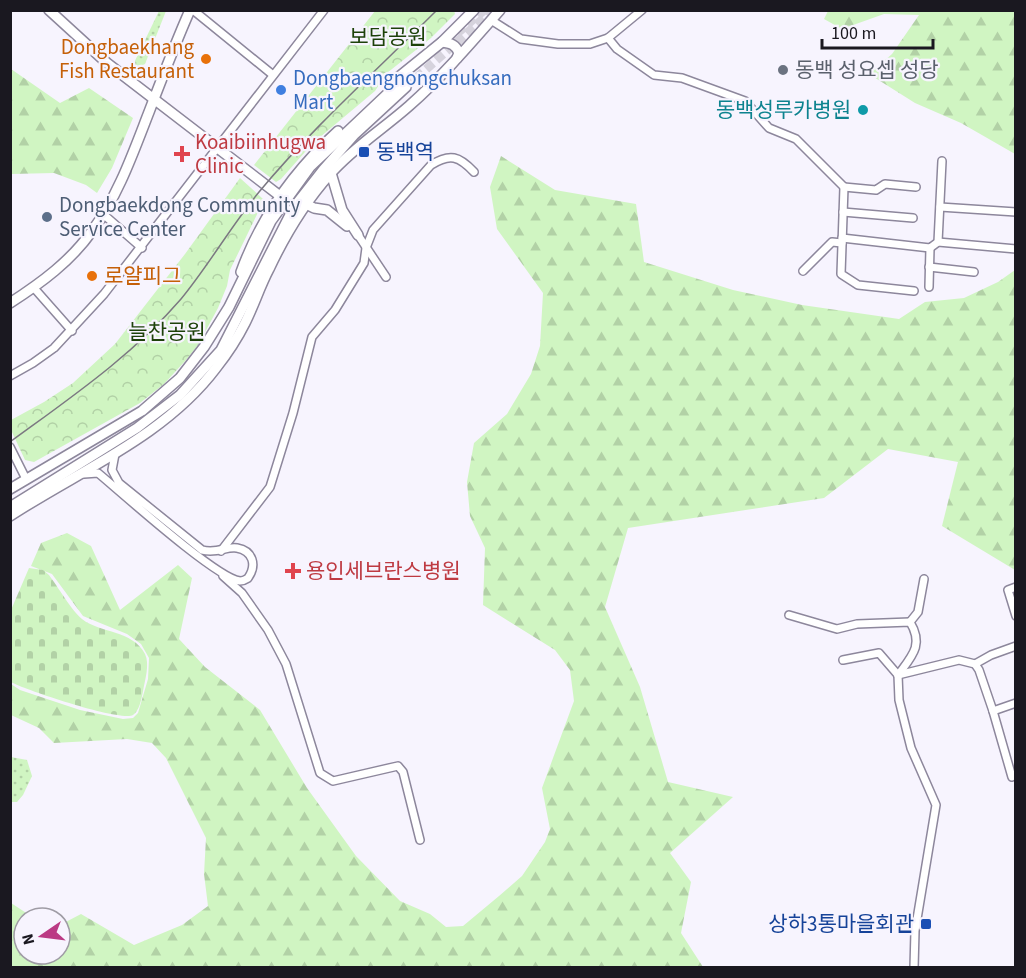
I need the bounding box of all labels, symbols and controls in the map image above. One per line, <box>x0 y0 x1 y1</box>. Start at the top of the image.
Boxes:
scale bar <box>822 12 933 50</box>
text: 100 m <box>831 21 876 46</box>
park label: 보담공원 <box>349 22 427 52</box>
place label: Dongbaekhang Fish Restaurant <box>59 32 194 86</box>
marker: Dongbaekhang Fish Restaurant <box>199 52 213 66</box>
place label: 동백 성요셉 성당 <box>795 55 939 85</box>
place label: Dongbaengnongchuksan Mart <box>293 63 512 117</box>
marker: 동백 성요셉 성당 <box>776 63 790 77</box>
marker: Dongbaengnongchuksan Mart <box>274 83 288 97</box>
place label: 동백성루카병원 <box>716 95 851 125</box>
marker: 동백성루카병원 <box>856 103 870 117</box>
place label: Koaibiinhugwa Clinic <box>195 127 326 181</box>
place label: 동백역 <box>376 137 434 167</box>
marker: Koaibiinhugwa Clinic <box>173 145 191 163</box>
marker: 동백역 <box>357 145 371 159</box>
place label: Dongbaekdong Community Service Center <box>59 190 300 244</box>
marker: Dongbaekdong Community Service Center <box>40 210 54 224</box>
place label: 로얄피그 <box>104 261 181 291</box>
marker: 로얄피그 <box>85 269 99 283</box>
park label: 늘찬공원 <box>128 317 206 347</box>
place label: 용인세브란스병원 <box>306 556 461 586</box>
marker: 용인세브란스병원 <box>284 562 302 580</box>
north arrow <box>12 906 72 966</box>
place label: 상하3통마을회관 <box>768 909 914 939</box>
marker: 상하3통마을회관 <box>919 917 933 931</box>
text: N <box>16 932 40 947</box>

